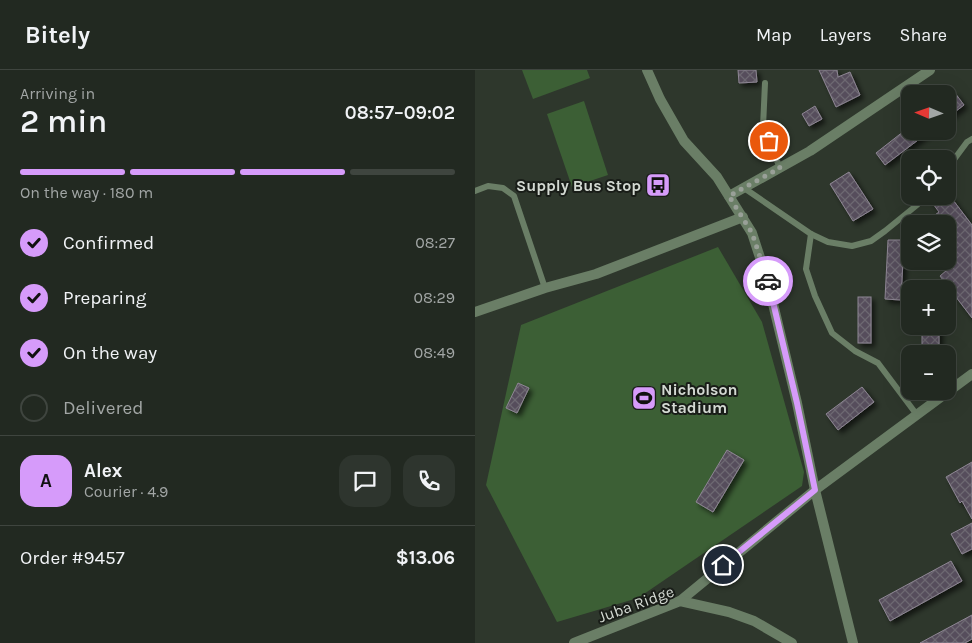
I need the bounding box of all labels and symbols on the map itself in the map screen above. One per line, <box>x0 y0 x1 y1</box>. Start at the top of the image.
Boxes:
north arrow <box>901 85 956 140</box>
pin <box>748 120 790 162</box>
bus stop icon: Supply Bus Stop <box>645 172 671 198</box>
place label: Supply Bus Stop <box>516 176 641 195</box>
courier <box>743 256 793 306</box>
place label: Nicholson Stadium <box>661 380 738 417</box>
sports icon: Nicholson Stadium <box>631 385 657 411</box>
pin <box>702 544 744 586</box>
street label: Juba Ridge <box>595 581 677 627</box>

